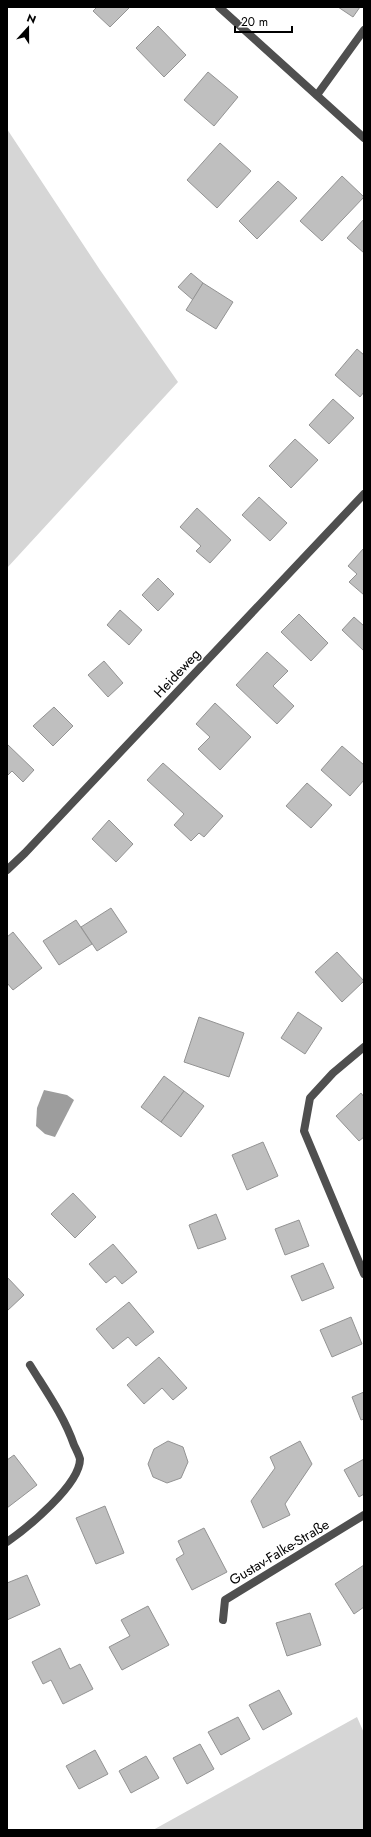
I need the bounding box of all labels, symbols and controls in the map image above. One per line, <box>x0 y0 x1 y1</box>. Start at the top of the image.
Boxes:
north arrow <box>8 8 48 48</box>
scale bar <box>235 8 292 34</box>
text: N <box>25 10 39 28</box>
text: 20 m <box>241 13 268 31</box>
street label: Heideweg <box>149 644 205 702</box>
street label: Gustav-Falke-Straße <box>225 1514 333 1590</box>

